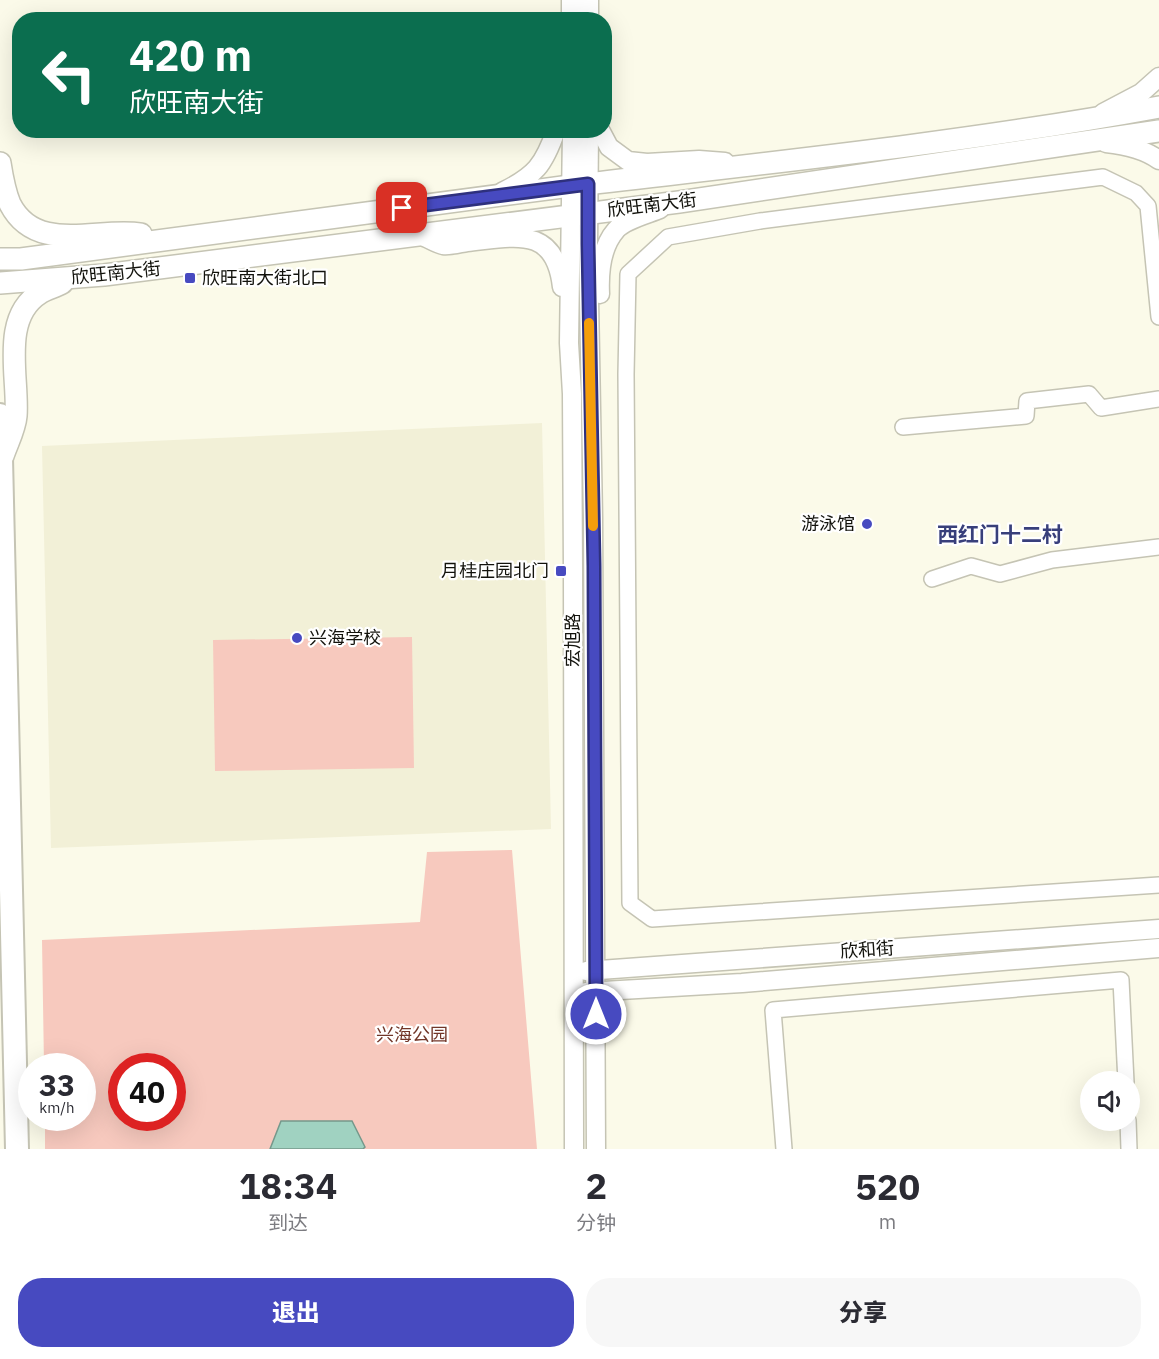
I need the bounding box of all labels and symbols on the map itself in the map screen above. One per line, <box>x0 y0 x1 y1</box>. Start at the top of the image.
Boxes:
pin <box>376 182 427 233</box>
street label: 欣旺南大街 <box>606 188 698 221</box>
street label: 欣旺南大街 <box>70 256 162 289</box>
place label: 欣旺南大街北口 <box>202 266 328 289</box>
marker: 欣旺南大街北口 <box>183 271 197 285</box>
place label: 游泳馆 <box>801 512 855 535</box>
marker: 游泳馆 <box>860 517 874 531</box>
district label: 西红门十二村 <box>937 520 1063 548</box>
place label: 月桂庄园北门 <box>441 559 549 582</box>
marker: 月桂庄园北门 <box>554 564 568 578</box>
street label: 宏旭路 <box>561 613 584 667</box>
place label: 兴海学校 <box>309 626 381 649</box>
marker: 兴海学校 <box>290 631 304 645</box>
street label: 欣和街 <box>839 936 895 963</box>
position arrow <box>564 982 628 1046</box>
park label: 兴海公园 <box>376 1023 448 1046</box>
speed limit sign: 40 <box>108 1053 186 1131</box>

